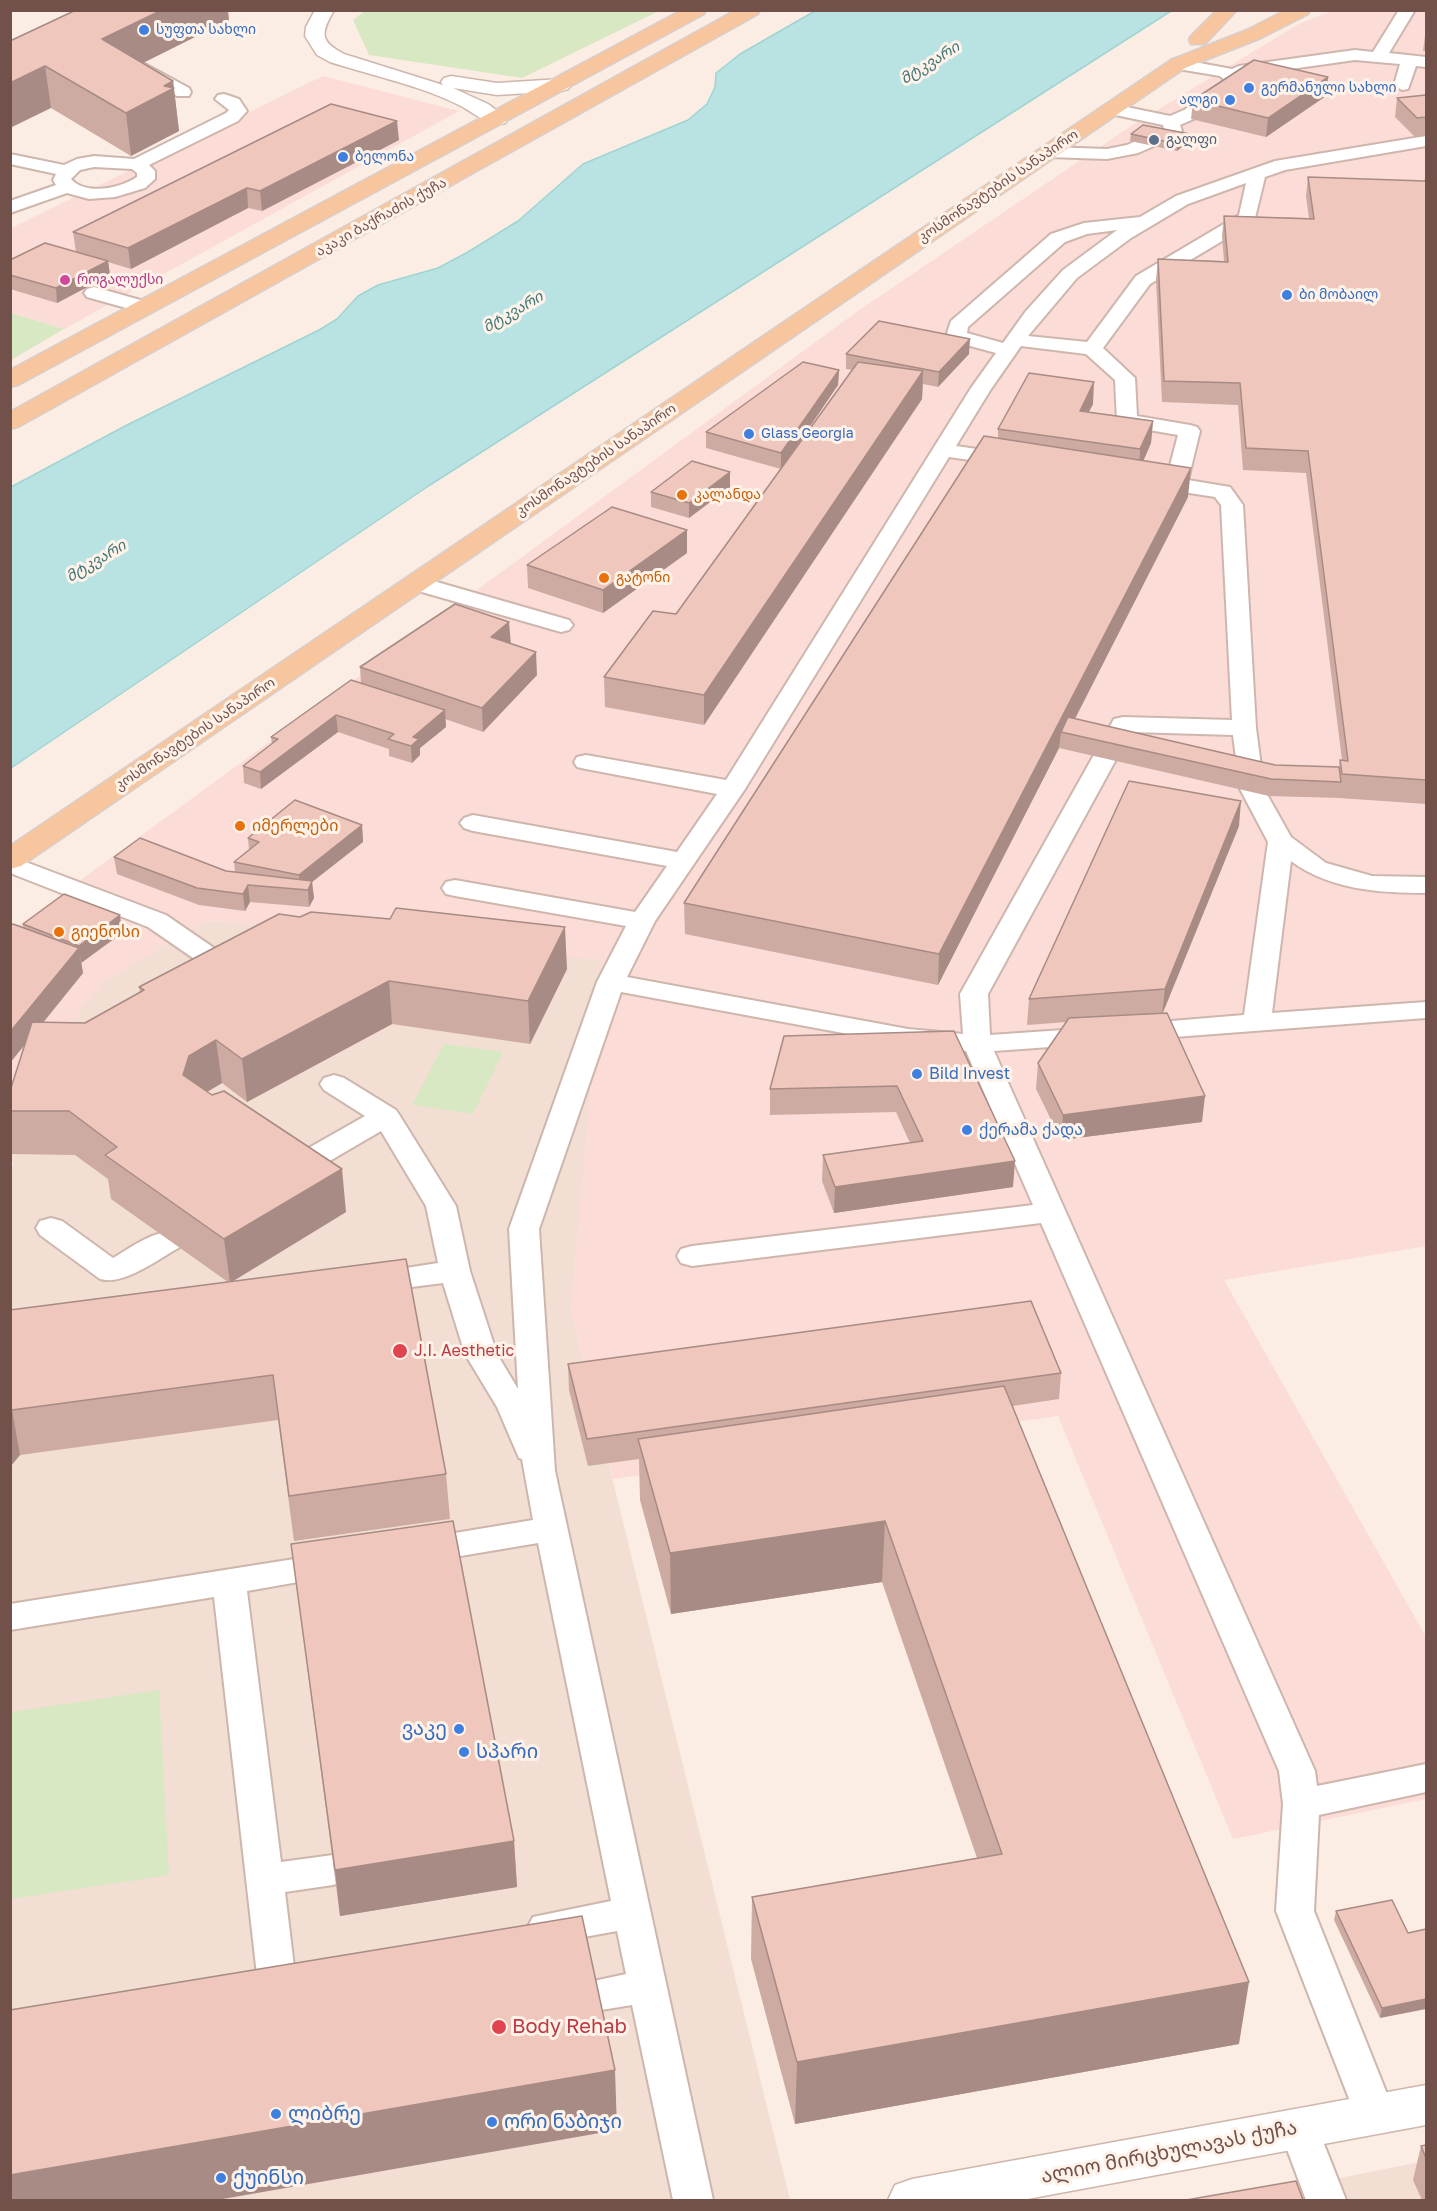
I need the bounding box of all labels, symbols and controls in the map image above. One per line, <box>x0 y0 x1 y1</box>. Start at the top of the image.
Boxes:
place label: სუფთა სახლი <box>156 22 256 38</box>
marker: სუფთა სახლი <box>137 23 151 37</box>
water label: მტკვარი <box>897 38 963 88</box>
place label: გერმანული სახლი <box>1261 80 1397 96</box>
marker: გერმანული სახლი <box>1242 81 1256 95</box>
place label: ალგი <box>1179 92 1218 108</box>
marker: ალგი <box>1223 93 1237 107</box>
street label: კოსმონავტების სანაპირო <box>915 126 1081 246</box>
place label: გალფი <box>1166 132 1217 148</box>
marker: გალფი <box>1147 133 1161 147</box>
place label: ბელონა <box>355 149 414 165</box>
marker: ბელონა <box>336 150 350 164</box>
street label: აკაკი ბაქრაძის ქუჩა <box>313 174 449 260</box>
place label: როგალუქსი <box>77 272 163 288</box>
marker: როგალუქსი <box>58 273 72 287</box>
place label: ბი მობაილ <box>1299 287 1378 303</box>
water label: მტკვარი <box>480 288 546 336</box>
marker: ბი მობაილ <box>1280 288 1294 302</box>
street label: კოსმონავტების სანაპირო <box>513 400 679 520</box>
place label: Glass Georgia <box>761 426 854 442</box>
marker: Glass Georgia <box>742 427 756 441</box>
place label: კალანდა <box>694 487 761 503</box>
marker: კალანდა <box>675 488 689 502</box>
water label: მტკვარი <box>63 536 129 586</box>
place label: გატონი <box>616 570 670 586</box>
marker: გატონი <box>597 571 611 585</box>
street label: კოსმონავტების სანაპირო <box>112 674 278 794</box>
place label: იმერლები <box>252 816 338 836</box>
marker: იმერლები <box>233 819 247 833</box>
place label: გიენოსი <box>71 922 140 942</box>
marker: გიენოსი <box>52 925 66 939</box>
place label: Bild Invest <box>929 1064 1010 1084</box>
marker: Bild Invest <box>910 1067 924 1081</box>
place label: ქერამა ქადა <box>979 1120 1083 1140</box>
marker: ქერამა ქადა <box>960 1123 974 1137</box>
place label: J.I. Aesthetic <box>414 1341 514 1361</box>
marker: J.I. Aesthetic <box>391 1342 409 1360</box>
place label: ვაკე <box>402 1717 447 1741</box>
marker: ვაკე <box>452 1722 466 1736</box>
place label: სპარი <box>476 1740 538 1764</box>
marker: სპარი <box>457 1745 471 1759</box>
place label: Body Rehab <box>512 2015 627 2039</box>
marker: Body Rehab <box>490 2018 508 2036</box>
place label: ლიბრე <box>288 2102 361 2126</box>
marker: ლიბრე <box>269 2107 283 2121</box>
place label: ორი ნაბიჯი <box>504 2110 622 2134</box>
marker: ორი ნაბიჯი <box>485 2115 499 2129</box>
street label: ალიო მირცხულავას ქუჩა <box>1039 2115 1299 2189</box>
place label: ქუინსი <box>233 2166 304 2190</box>
marker: ქუინსი <box>214 2171 228 2185</box>

